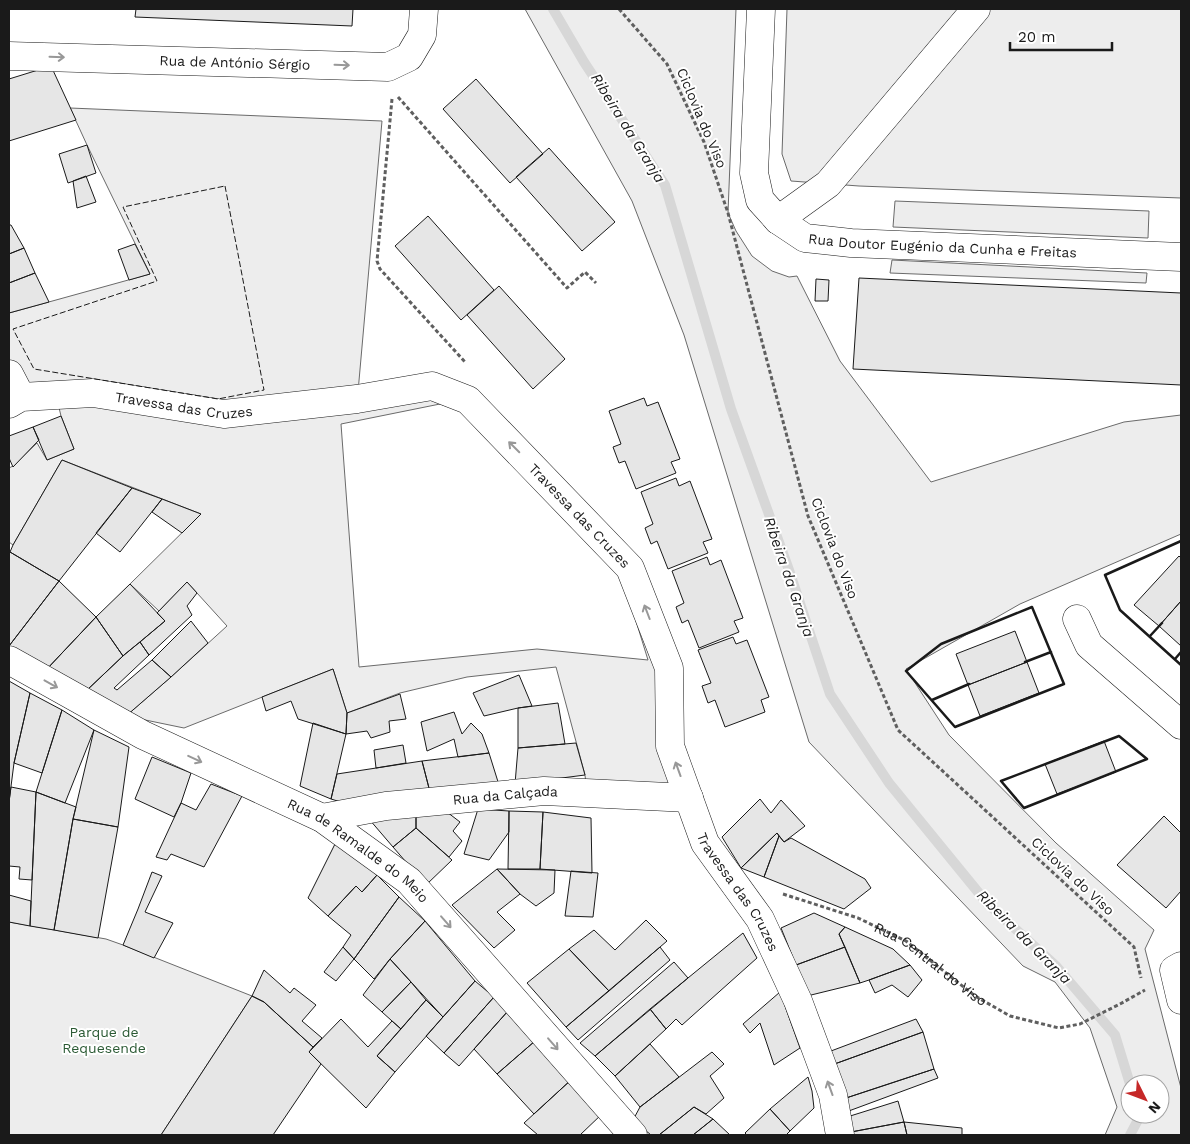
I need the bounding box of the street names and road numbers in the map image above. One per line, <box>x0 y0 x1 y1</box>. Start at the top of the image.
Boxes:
street label: Rua de António Sérgio <box>159 52 311 73</box>
street label: Ciclovia do Viso <box>674 65 730 171</box>
street label: Rua Doutor Eugénio da Cunha e Freitas <box>808 230 1077 261</box>
street label: Travessa das Cruzes <box>114 389 254 422</box>
street label: Travessa das Cruzes <box>526 460 634 571</box>
street label: Ciclovia do Viso <box>808 495 862 601</box>
street label: Rua da Calçada <box>452 783 558 808</box>
street label: Rua de Ramalde do Meio <box>285 795 432 906</box>
street label: Travessa das Cruzes <box>694 830 782 954</box>
street label: Ciclovia do Viso <box>1028 834 1118 918</box>
street label: Rua Central do Viso <box>872 919 989 1009</box>

